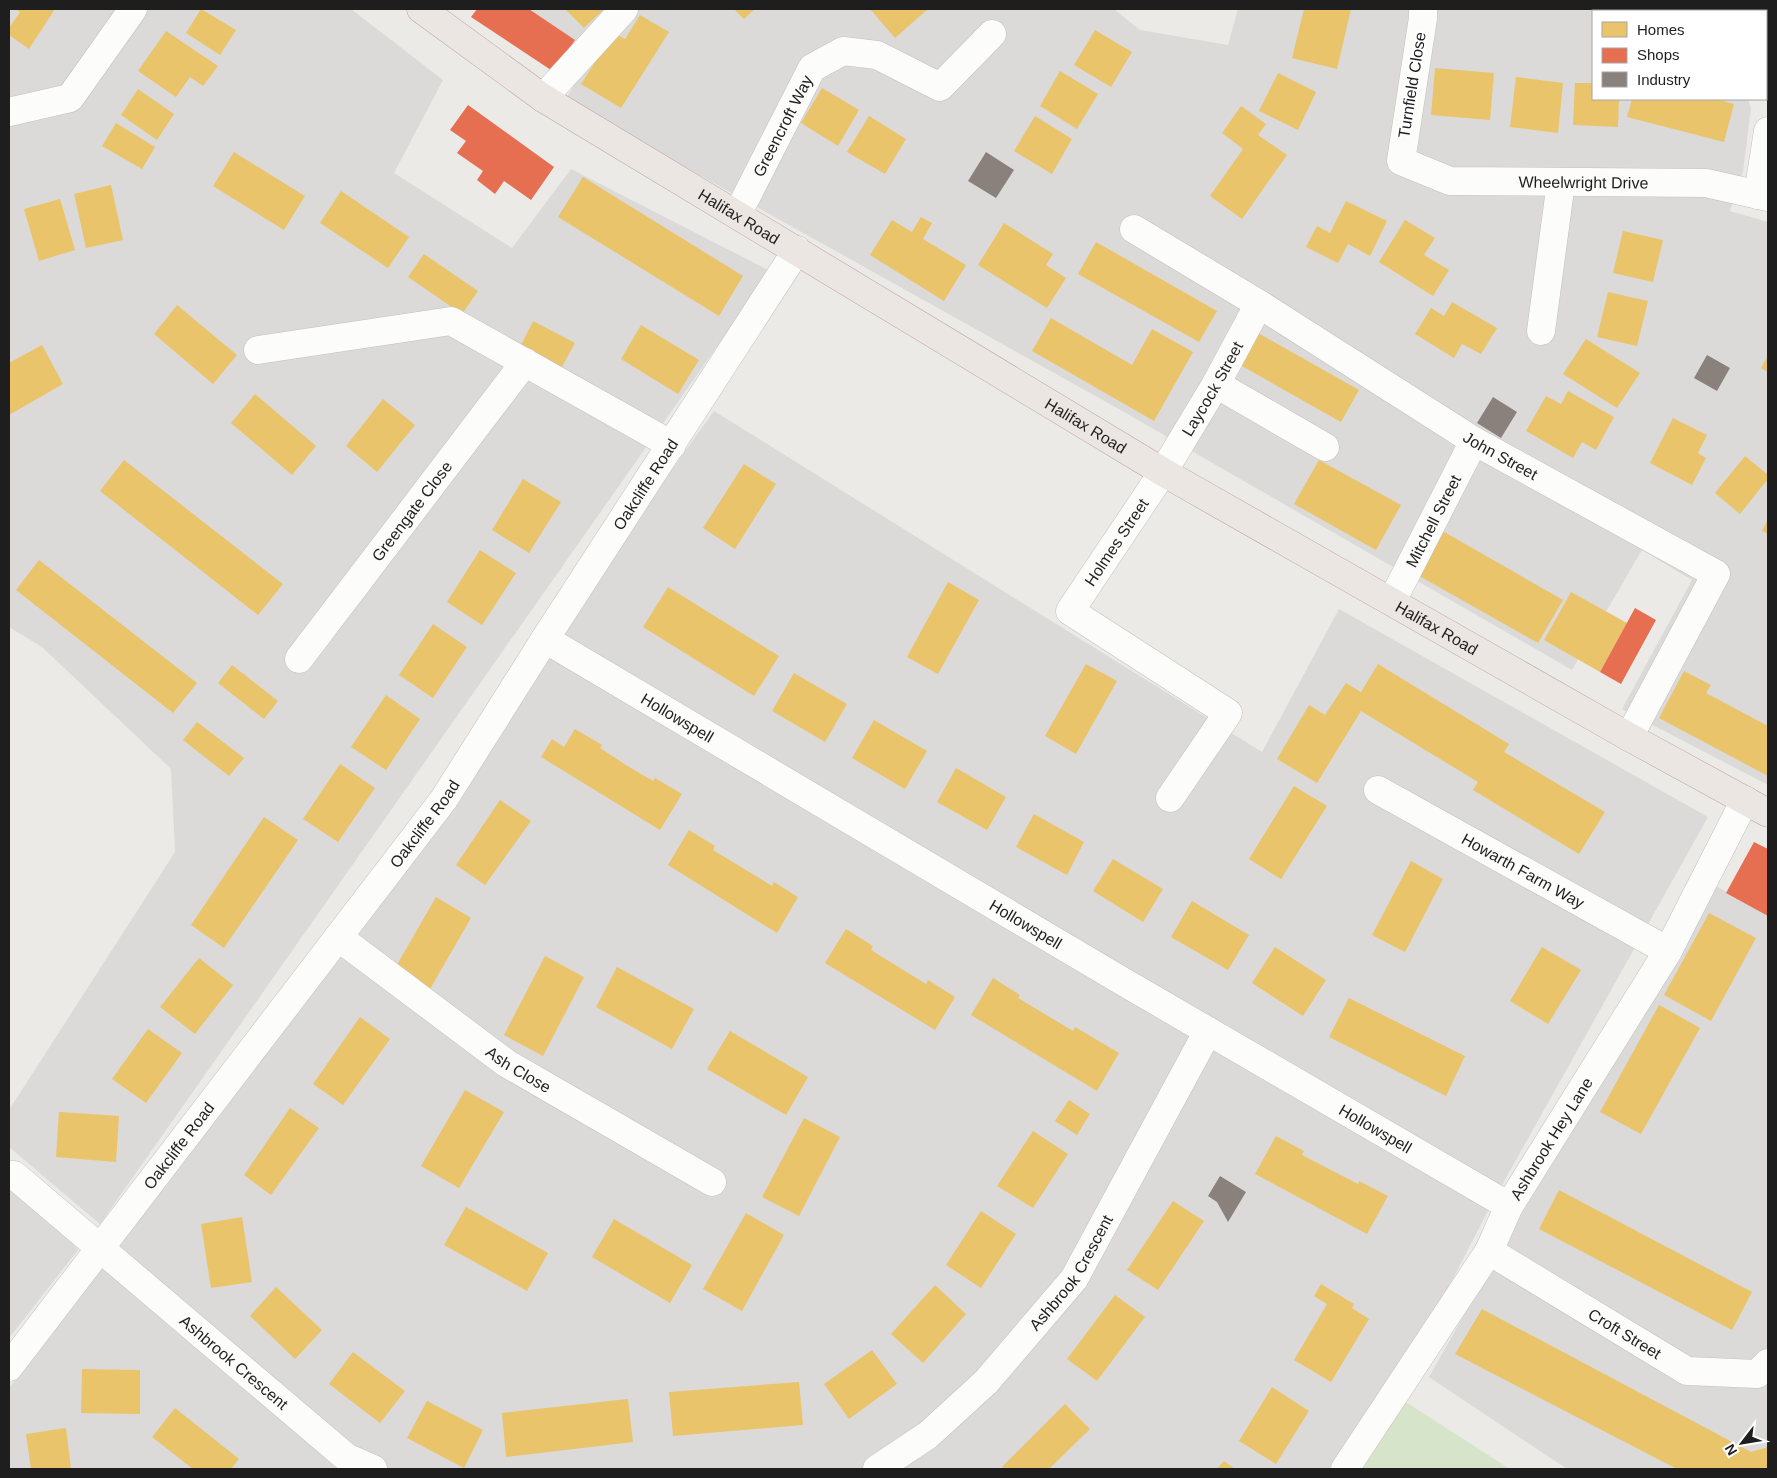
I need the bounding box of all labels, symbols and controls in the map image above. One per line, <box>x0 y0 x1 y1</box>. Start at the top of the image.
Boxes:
legend <box>1592 10 1767 100</box>
text: Homes <box>1637 21 1685 38</box>
street label: Turnfield Close <box>1395 31 1429 139</box>
text: Shops <box>1637 46 1680 63</box>
text: Industry <box>1637 71 1691 88</box>
street label: Greencroft Way <box>750 72 815 179</box>
street label: Wheelwright Drive <box>1518 173 1649 191</box>
street label: Halifax Road <box>695 185 783 247</box>
street label: Laycock Street <box>1178 338 1246 439</box>
street label: Halifax Road <box>1042 395 1130 456</box>
street label: John Street <box>1460 428 1541 483</box>
street label: Oakcliffe Road <box>610 436 681 533</box>
street label: Greengate Close <box>368 458 455 564</box>
street label: Mitchell Street <box>1402 471 1464 570</box>
street label: Holmes Street <box>1081 495 1152 589</box>
street label: Halifax Road <box>1393 598 1481 658</box>
street label: Hollowspell <box>638 690 717 745</box>
street label: Oakcliffe Road <box>386 777 462 871</box>
street label: Howarth Farm Way <box>1459 830 1587 911</box>
street label: Hollowspell <box>987 896 1065 952</box>
street label: Ash Close <box>483 1043 554 1096</box>
street label: Ashbrook Hey Lane <box>1507 1074 1596 1203</box>
street label: Oakcliffe Road <box>140 1099 217 1192</box>
street label: Hollowspell <box>1336 1101 1415 1156</box>
street label: Ashbrook Crescent <box>1026 1211 1116 1333</box>
street label: Croft Street <box>1586 1305 1665 1362</box>
street label: Ashbrook Crescent <box>177 1312 292 1413</box>
north arrow <box>1717 1418 1767 1468</box>
text: N <box>1721 1441 1740 1458</box>

